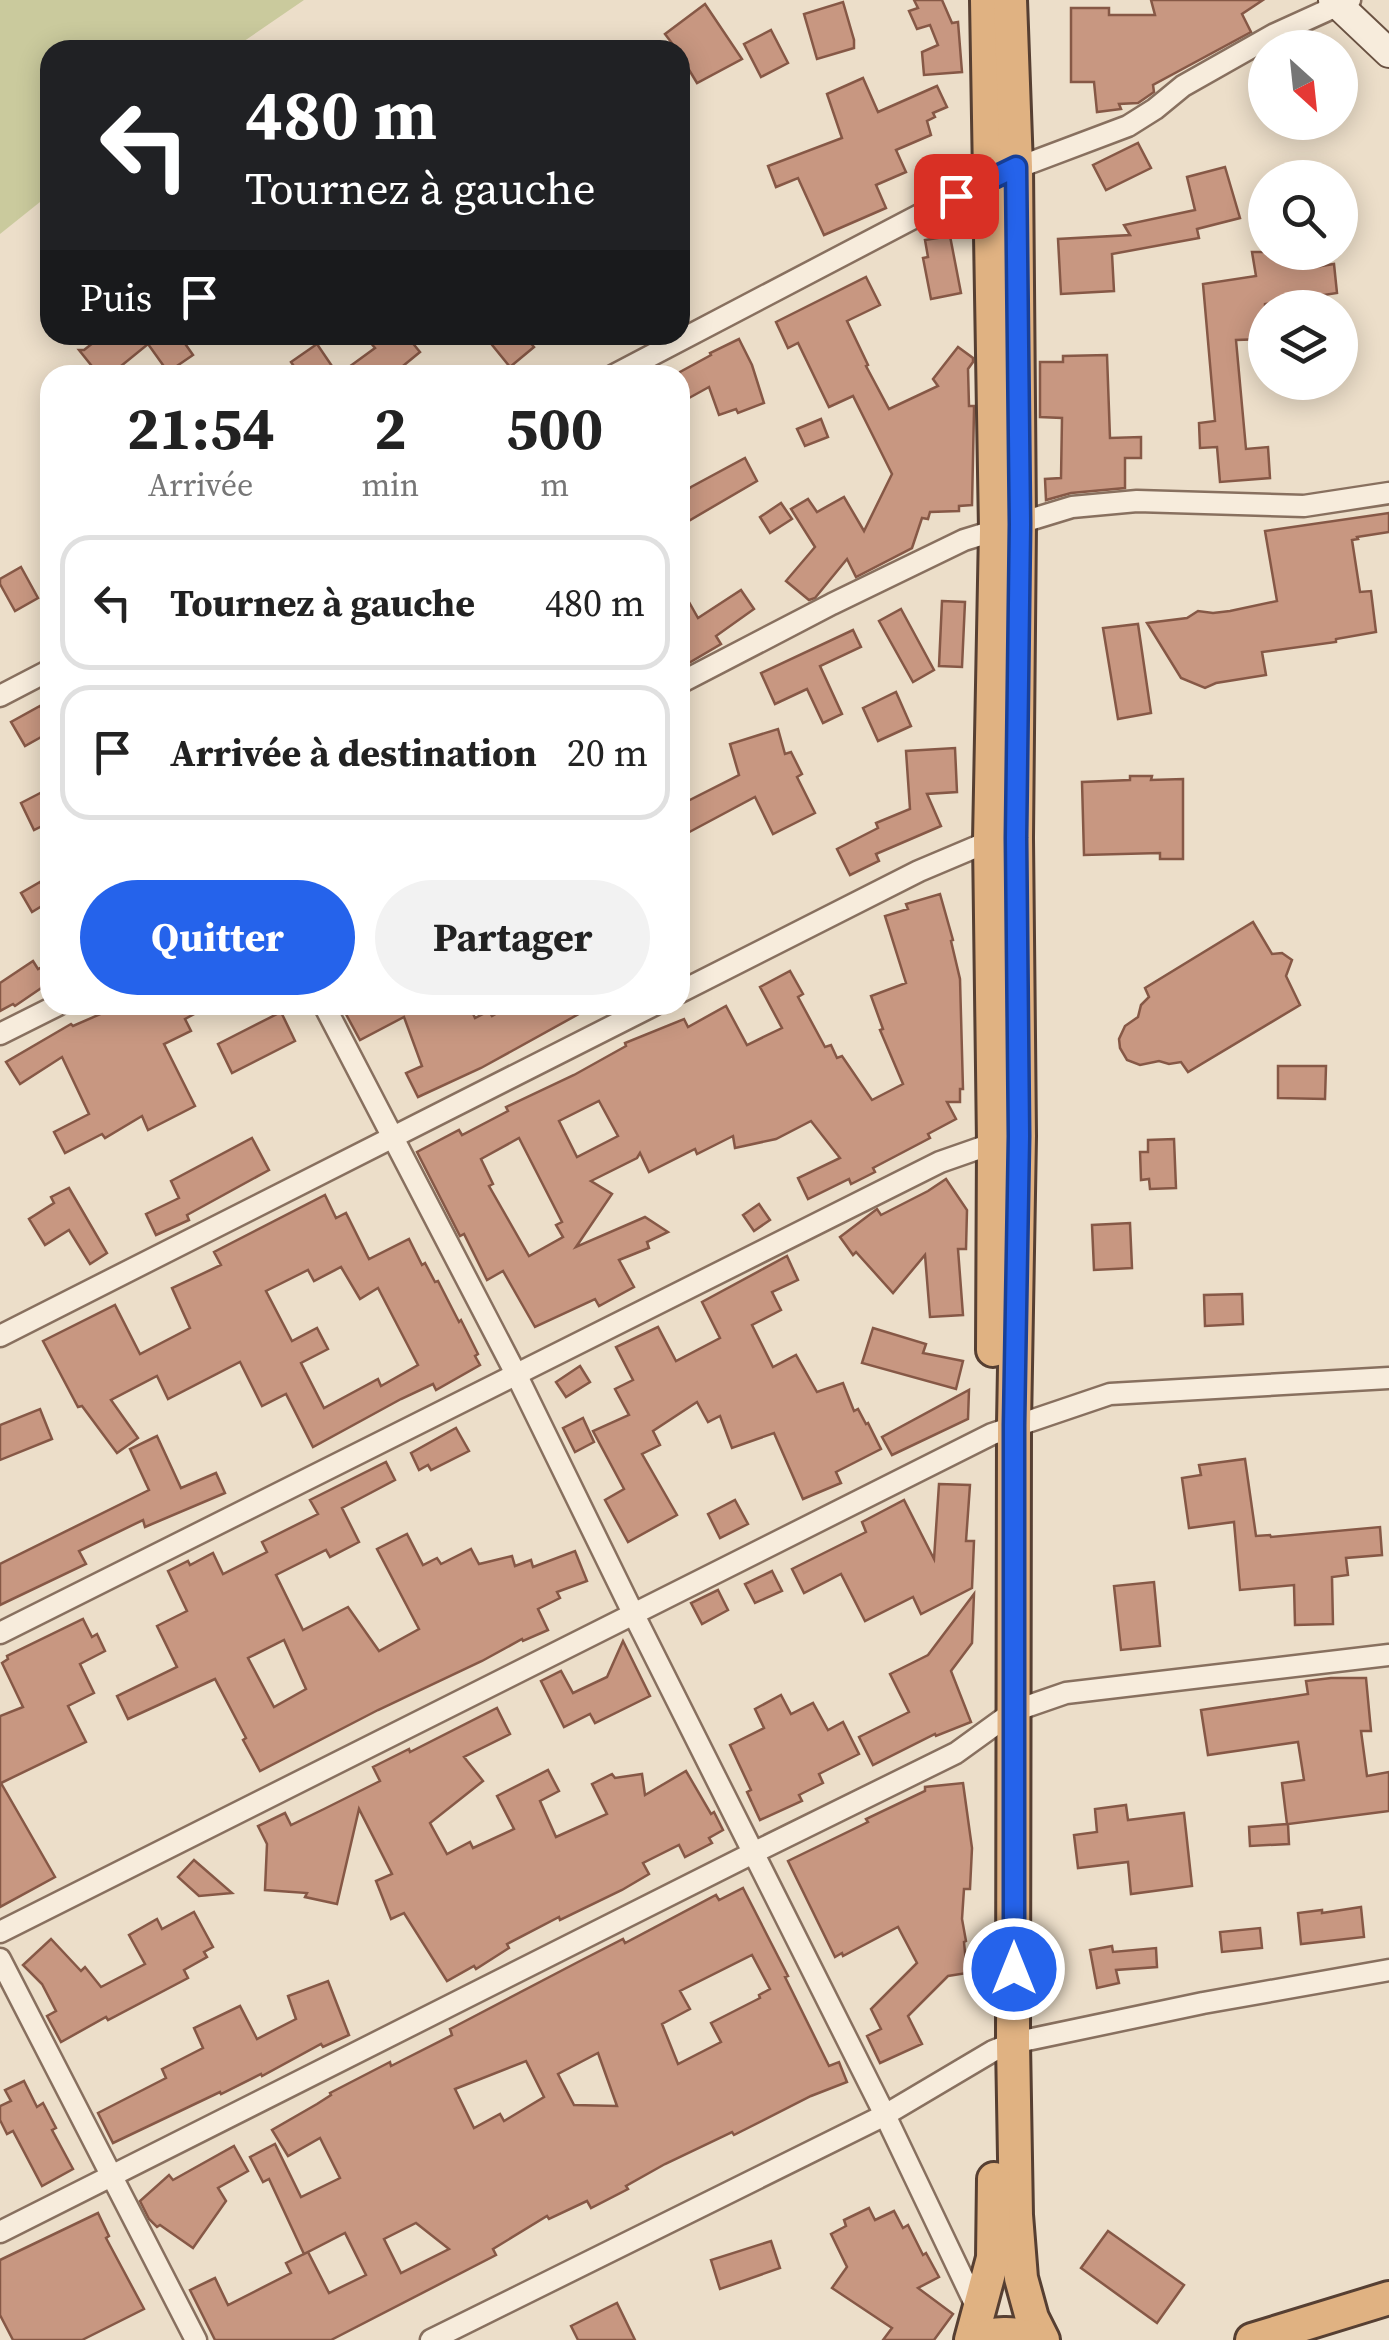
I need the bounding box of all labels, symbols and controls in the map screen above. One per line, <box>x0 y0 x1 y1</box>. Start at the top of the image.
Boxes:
north arrow <box>1248 30 1358 140</box>
map controls <box>1248 30 1358 400</box>
text: 480 m <box>245 66 437 162</box>
icon: left <box>80 80 210 210</box>
pin <box>914 154 999 239</box>
text: Tournez à gauche <box>245 157 596 219</box>
button: search <box>1248 160 1358 270</box>
icon: arrive <box>929 169 984 224</box>
icon: arrive <box>172 270 227 325</box>
text: Puis <box>80 272 152 324</box>
button: layers <box>1248 290 1358 400</box>
text: 21:54 <box>127 387 275 469</box>
text: 2 <box>374 387 407 469</box>
text: 500 <box>506 387 603 469</box>
text: Arrivée <box>148 463 253 507</box>
text: min <box>361 463 419 507</box>
text: m <box>540 463 569 507</box>
icon: left <box>85 575 140 630</box>
text: Tournez à gauche <box>170 577 475 629</box>
text: 480 m <box>545 577 645 629</box>
icon: arrive <box>85 725 140 780</box>
text: Arrivée à destination <box>170 727 537 779</box>
text: 20 m <box>567 727 648 779</box>
button: Quitter <box>80 880 355 995</box>
button: Partager <box>375 880 650 995</box>
position arrow <box>962 1917 1066 2021</box>

